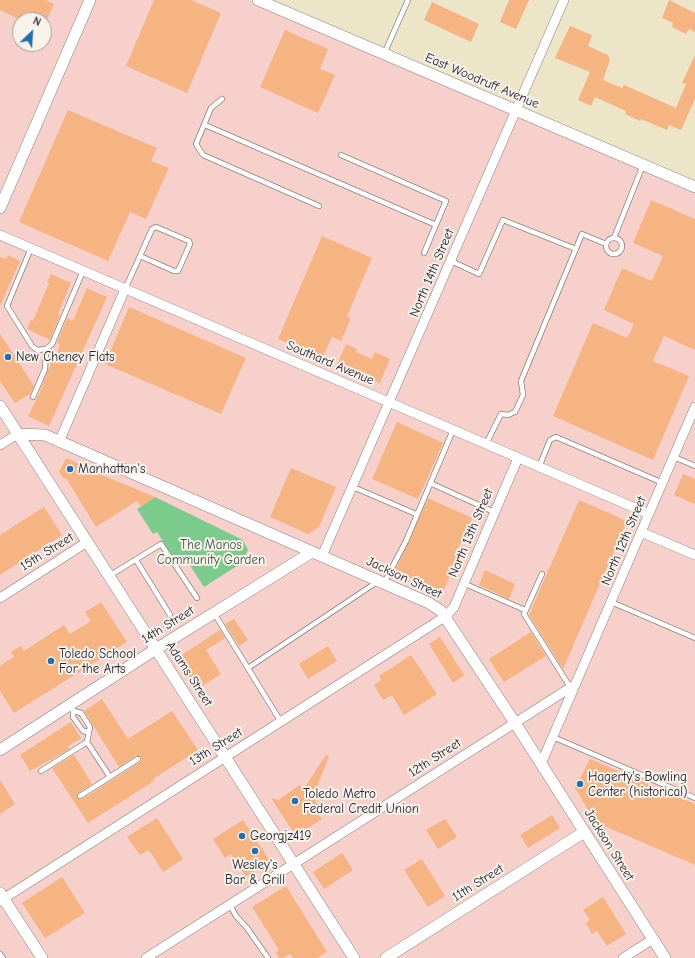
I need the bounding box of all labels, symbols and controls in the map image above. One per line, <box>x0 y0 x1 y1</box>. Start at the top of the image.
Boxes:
north arrow <box>12 12 52 52</box>
text: N <box>31 14 43 29</box>
street label: East Woodruff Avenue <box>423 50 541 112</box>
street label: North 14th Street <box>406 226 458 320</box>
street label: Southard Avenue <box>284 338 376 388</box>
place label: New Cheney Flats <box>16 349 115 365</box>
marker: New Cheney Flats <box>3 352 13 362</box>
place label: Manhattan's <box>78 461 145 477</box>
marker: Manhattan's <box>65 464 75 474</box>
street label: North 13th Street <box>445 486 497 580</box>
street label: North 12th Street <box>598 494 650 588</box>
street label: 15th Street <box>18 530 76 574</box>
park label: The Manos Community Garden <box>157 537 265 568</box>
street label: Jackson Street <box>364 554 444 602</box>
street label: 14th Street <box>139 603 197 647</box>
street label: Adams Street <box>162 639 216 709</box>
place label: Toledo School For the Arts <box>59 646 136 677</box>
marker: Toledo School For the Arts <box>46 656 56 666</box>
street label: 13th Street <box>187 725 245 769</box>
street label: 12th Street <box>406 735 464 781</box>
place label: Hagerty's Bowling Center (historical) <box>588 769 688 800</box>
marker: Hagerty's Bowling Center (historical) <box>575 779 585 789</box>
place label: Toledo Metro Federal Credit Union <box>303 786 419 817</box>
marker: Toledo Metro Federal Credit Union <box>290 796 300 806</box>
street label: Jackson Street <box>581 806 637 884</box>
place label: Georgjz419 <box>250 828 311 844</box>
marker: Georgjz419 <box>237 831 247 841</box>
marker: Wesley's Bar & Grill <box>250 846 260 856</box>
place label: Wesley's Bar & Grill <box>225 857 285 888</box>
street label: 11th Street <box>449 861 507 905</box>

